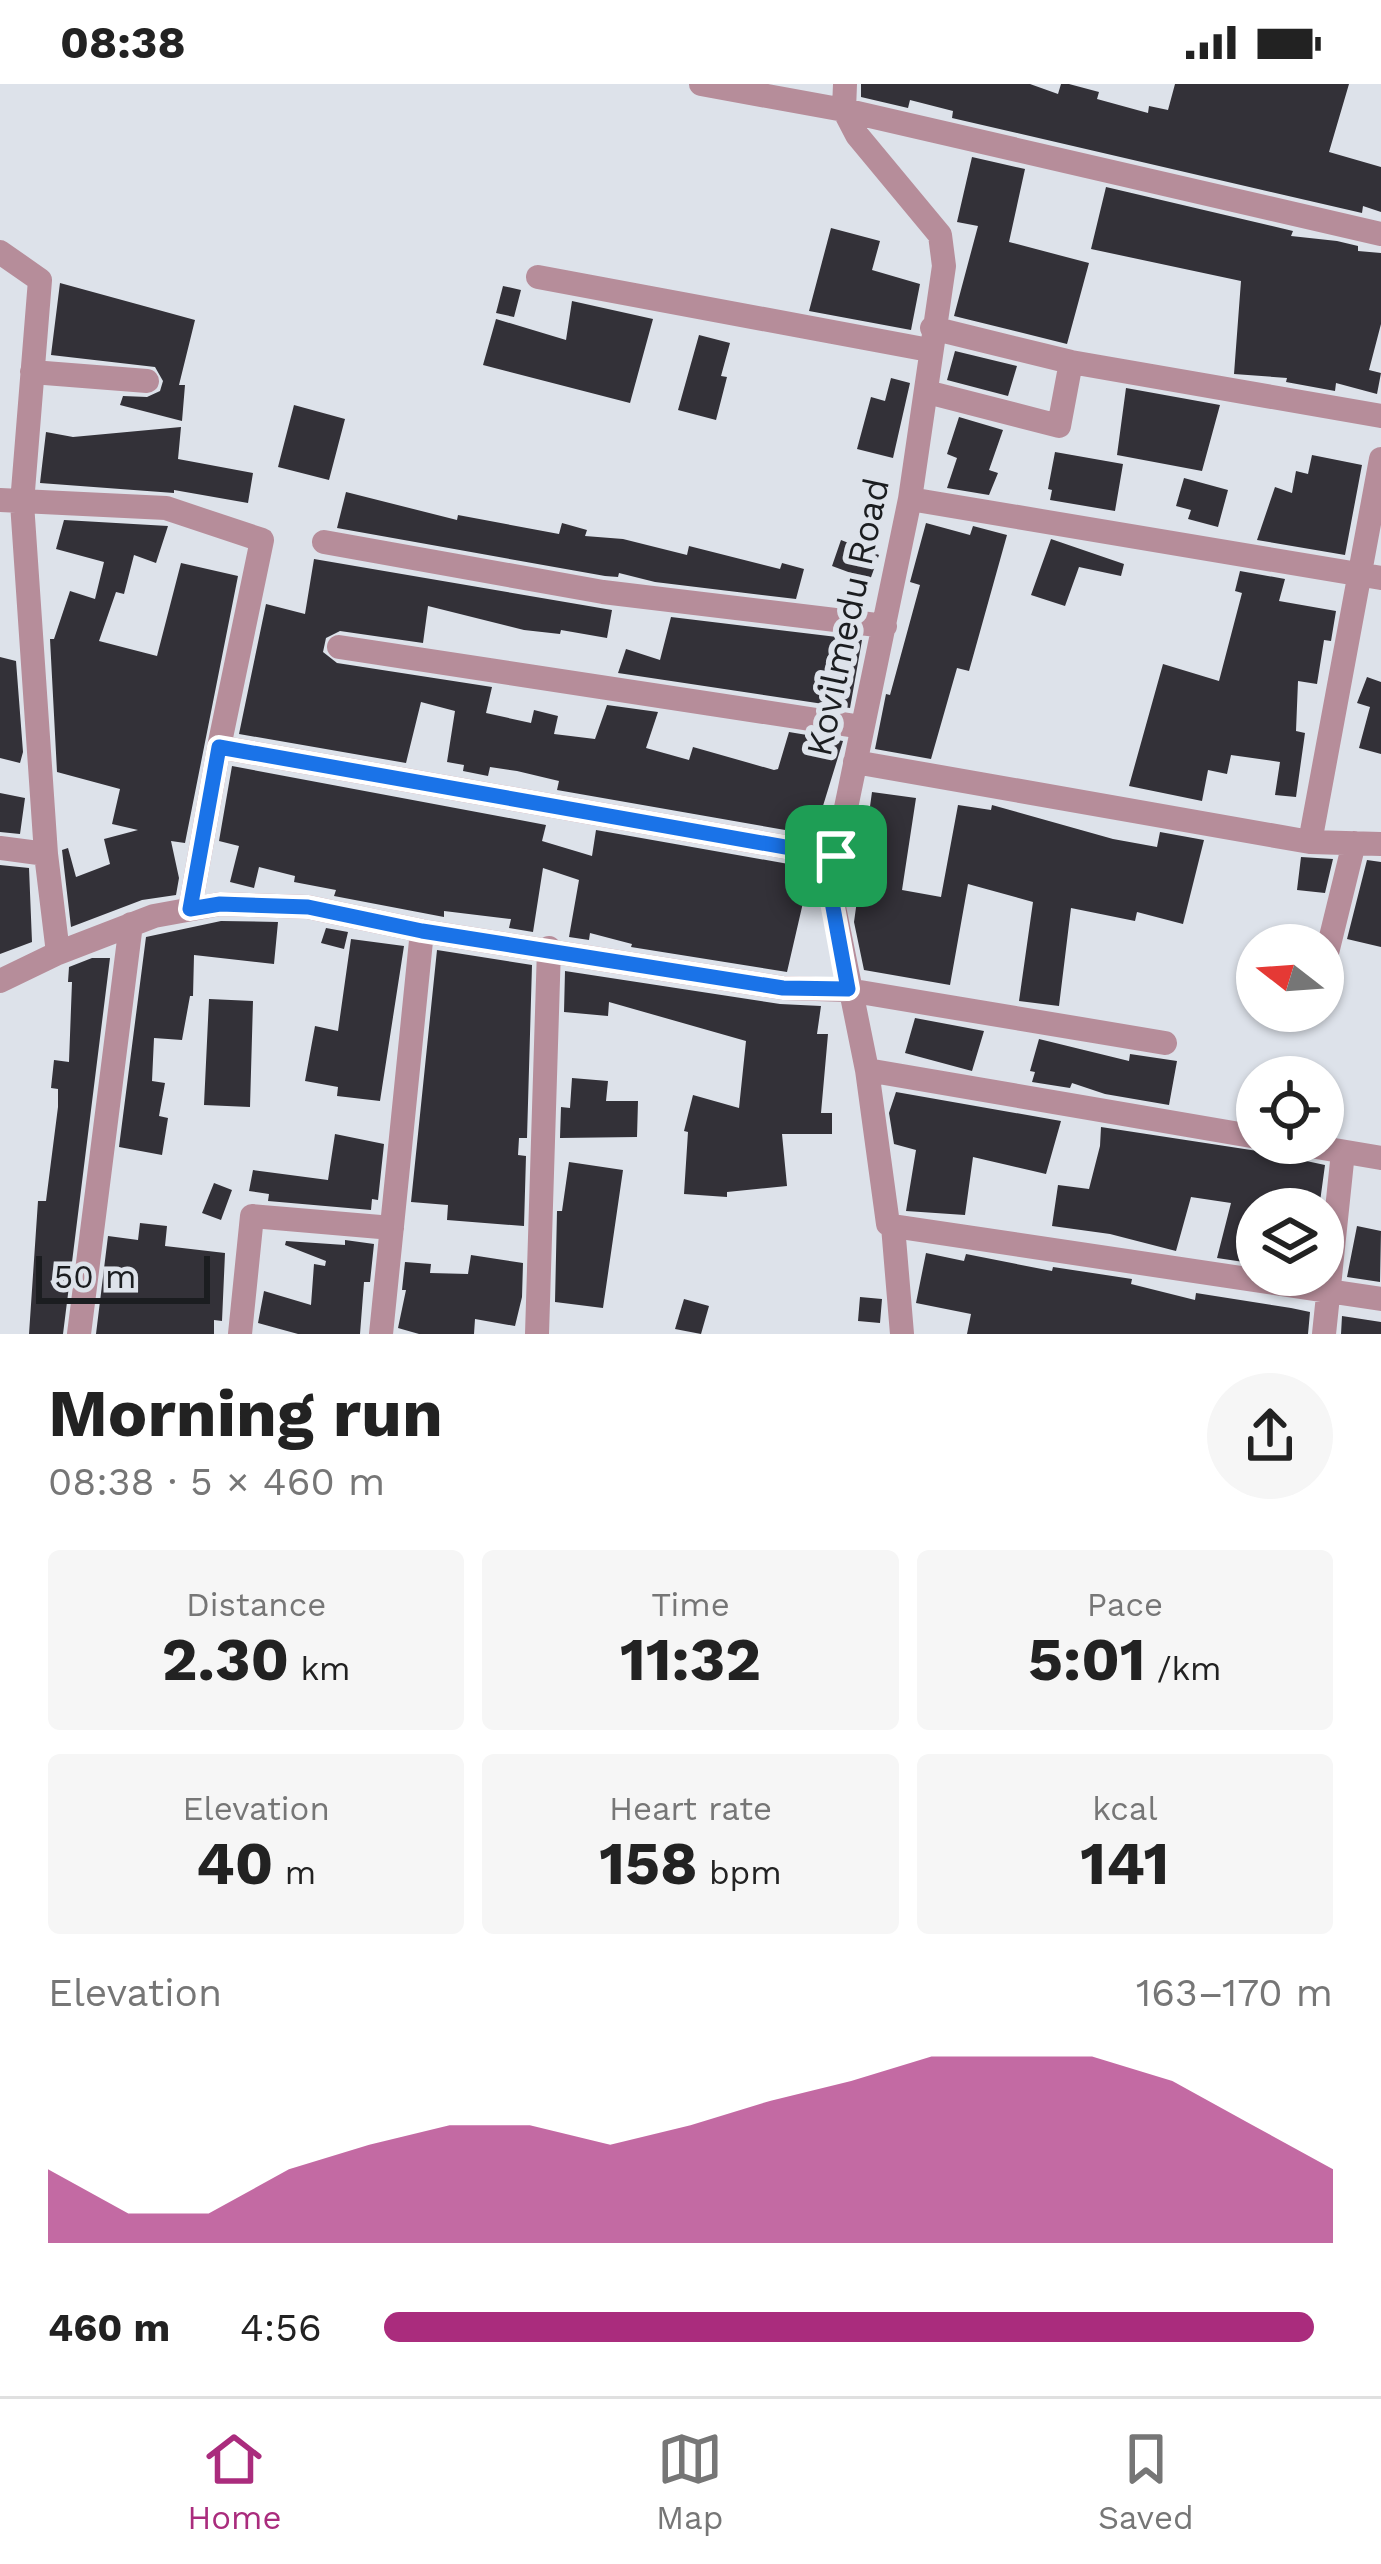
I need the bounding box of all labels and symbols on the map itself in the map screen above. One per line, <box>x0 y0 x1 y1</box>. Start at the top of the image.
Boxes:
street label: Kovilmedu Road <box>798 474 898 760</box>
pin <box>785 805 887 907</box>
north arrow <box>1236 924 1344 1032</box>
scale bar <box>36 1250 210 1303</box>

